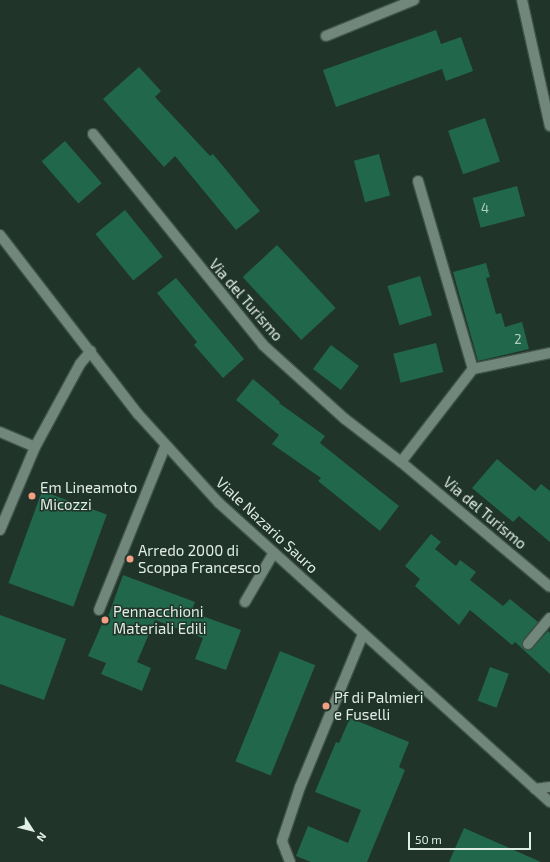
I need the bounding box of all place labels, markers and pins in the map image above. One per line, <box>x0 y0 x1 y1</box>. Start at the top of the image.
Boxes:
place label: Em Lineamoto Micozzi <box>40 478 137 513</box>
marker: Em Lineamoto Micozzi <box>27 491 37 501</box>
place label: Arredo 2000 di Scoppa Francesco <box>138 541 261 576</box>
marker: Arredo 2000 di Scoppa Francesco <box>125 554 135 564</box>
place label: Pennacchioni Materiali Edili <box>113 602 207 637</box>
marker: Pennacchioni Materiali Edili <box>100 615 110 625</box>
place label: Pf di Palmieri e Fuselli <box>334 688 424 723</box>
marker: Pf di Palmieri e Fuselli <box>321 701 331 711</box>

